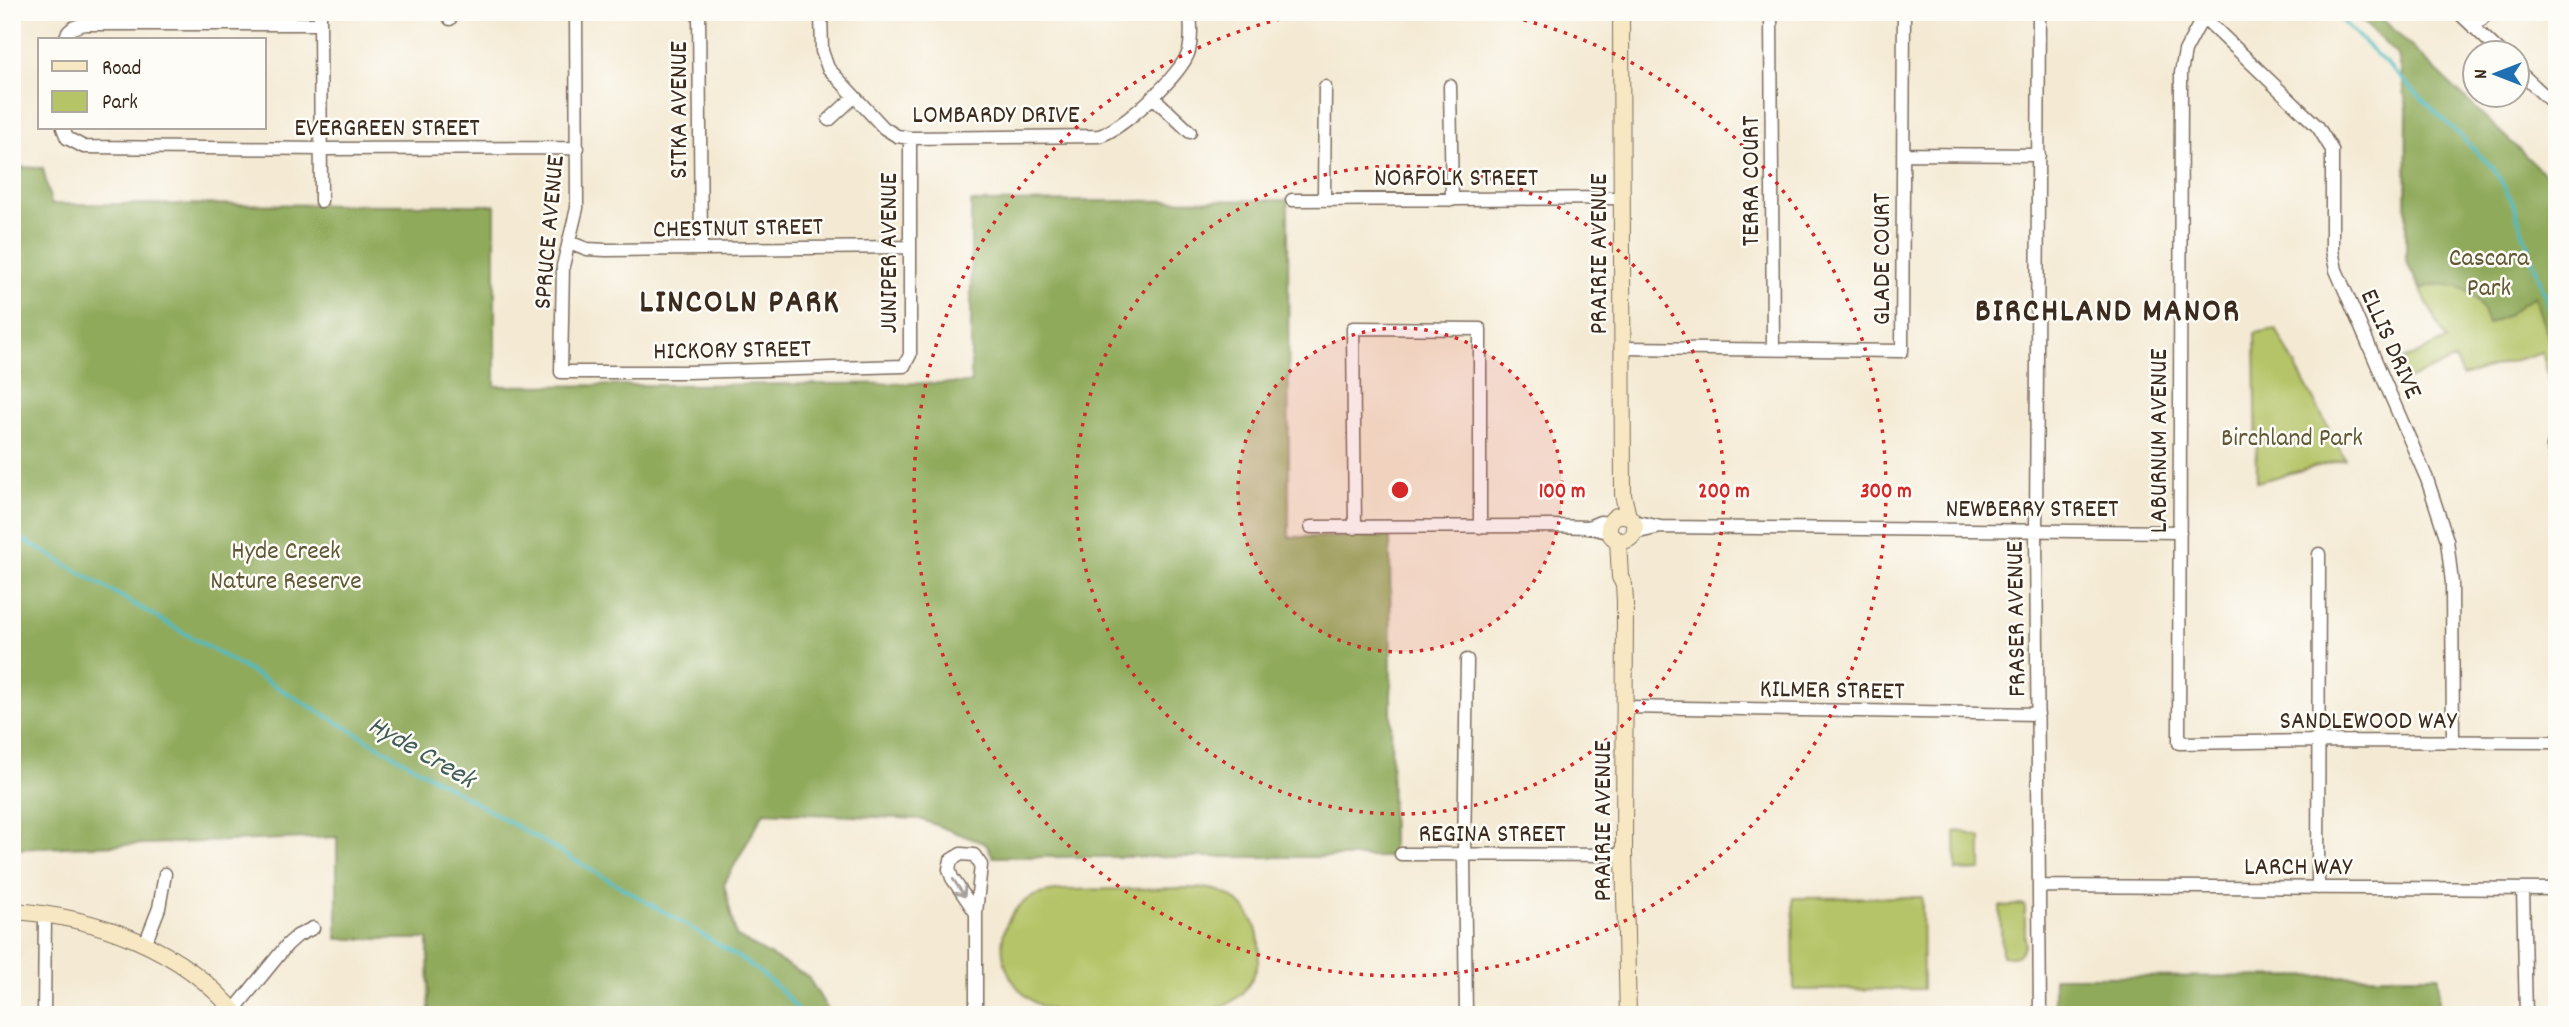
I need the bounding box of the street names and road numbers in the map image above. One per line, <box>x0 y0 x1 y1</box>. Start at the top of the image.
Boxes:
street label: SITKA AVENUE <box>662 41 699 179</box>
street label: LOMBARDY DRIVE <box>912 98 1080 135</box>
street label: EVERGREEN STREET <box>294 111 480 148</box>
street label: TERRA COURT <box>1734 115 1771 247</box>
street label: SPRUCE AVENUE <box>525 153 576 311</box>
street label: NORFOLK STREET <box>1374 161 1539 198</box>
street label: JUNIPER AVENUE <box>872 172 909 333</box>
street label: PRAIRIE AVENUE <box>1582 173 1619 334</box>
street label: GLADE COURT <box>1865 192 1902 325</box>
street label: CHESTNUT STREET <box>653 210 824 249</box>
street label: ELLIS DRIVE <box>2349 283 2431 406</box>
street label: HICKORY STREET <box>653 332 812 371</box>
street label: LABURNUM AVENUE <box>2142 349 2179 533</box>
street label: NEWBERRY STREET <box>1945 492 2119 529</box>
street label: FRASER AVENUE <box>1998 540 2037 697</box>
street label: KILMER STREET <box>1759 672 1905 711</box>
street label: SANDLEWOOD WAY <box>2279 704 2458 741</box>
street label: PRAIRIE AVENUE <box>1586 740 1623 901</box>
street label: REGINA STREET <box>1418 817 1566 854</box>
street label: LARCH WAY <box>2244 850 2354 887</box>

